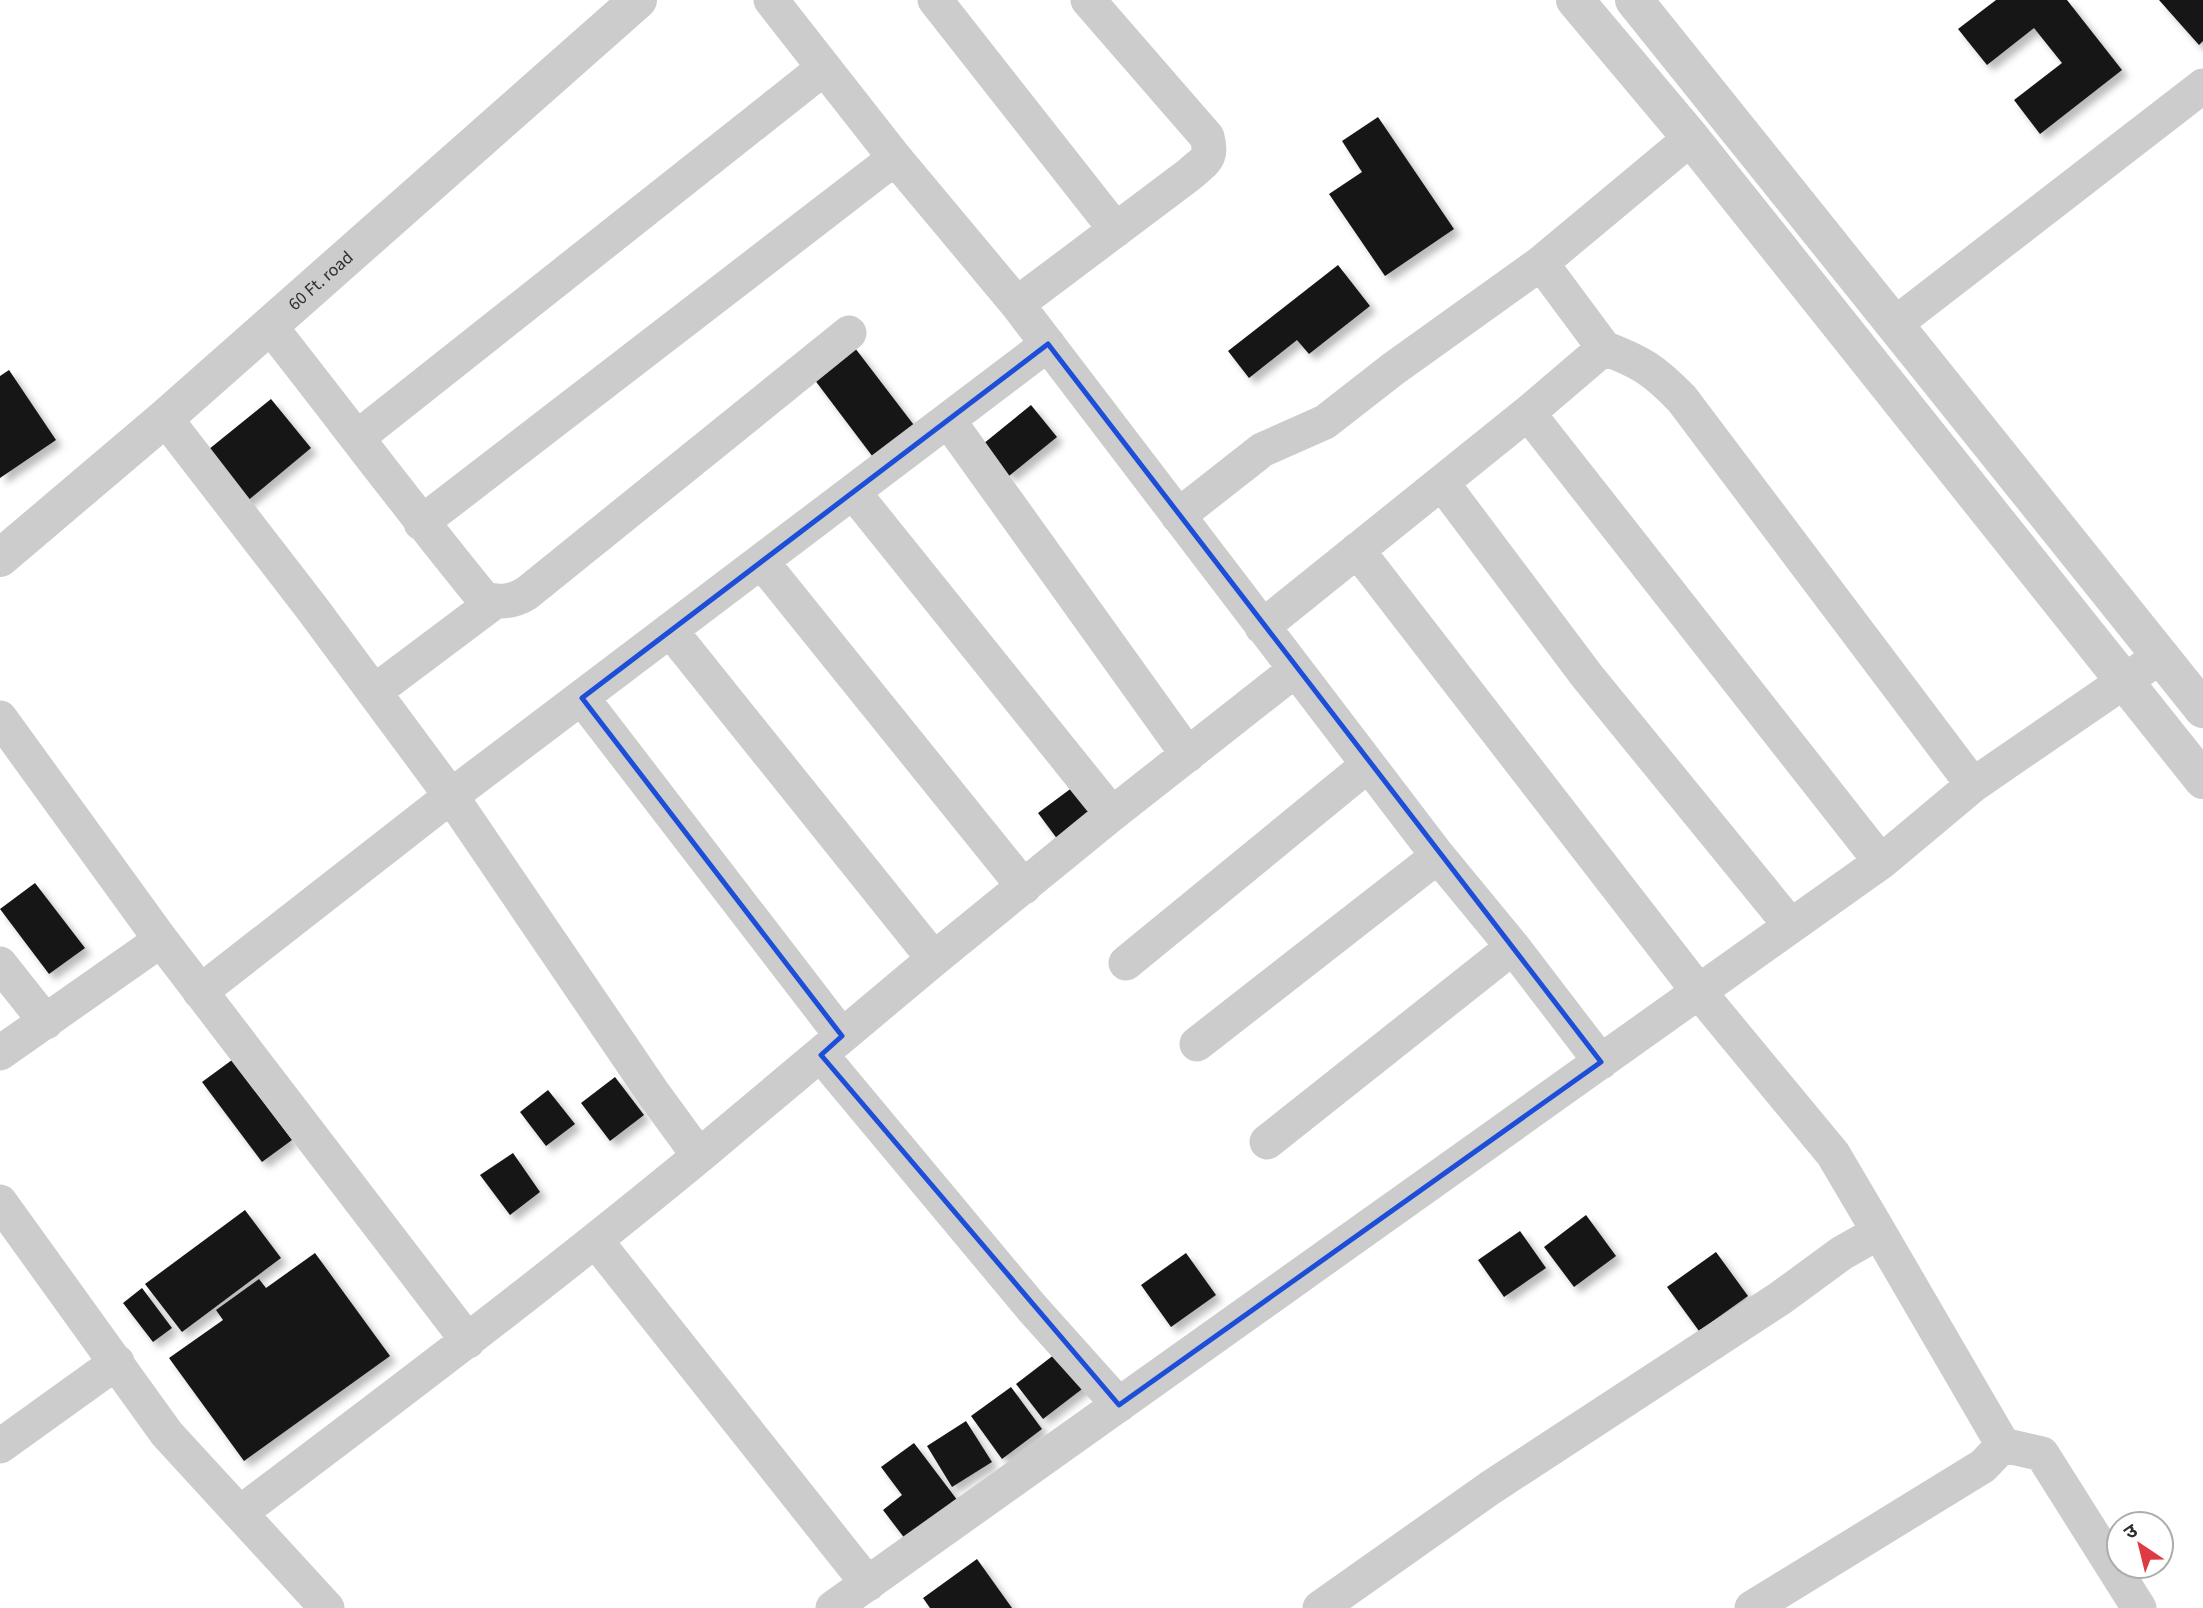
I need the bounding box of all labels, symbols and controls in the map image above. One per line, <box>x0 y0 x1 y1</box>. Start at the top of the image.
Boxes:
street label: 60 Ft. road <box>283 245 359 316</box>
north arrow <box>2105 1510 2175 1580</box>
text: उ <box>2119 1518 2144 1547</box>

